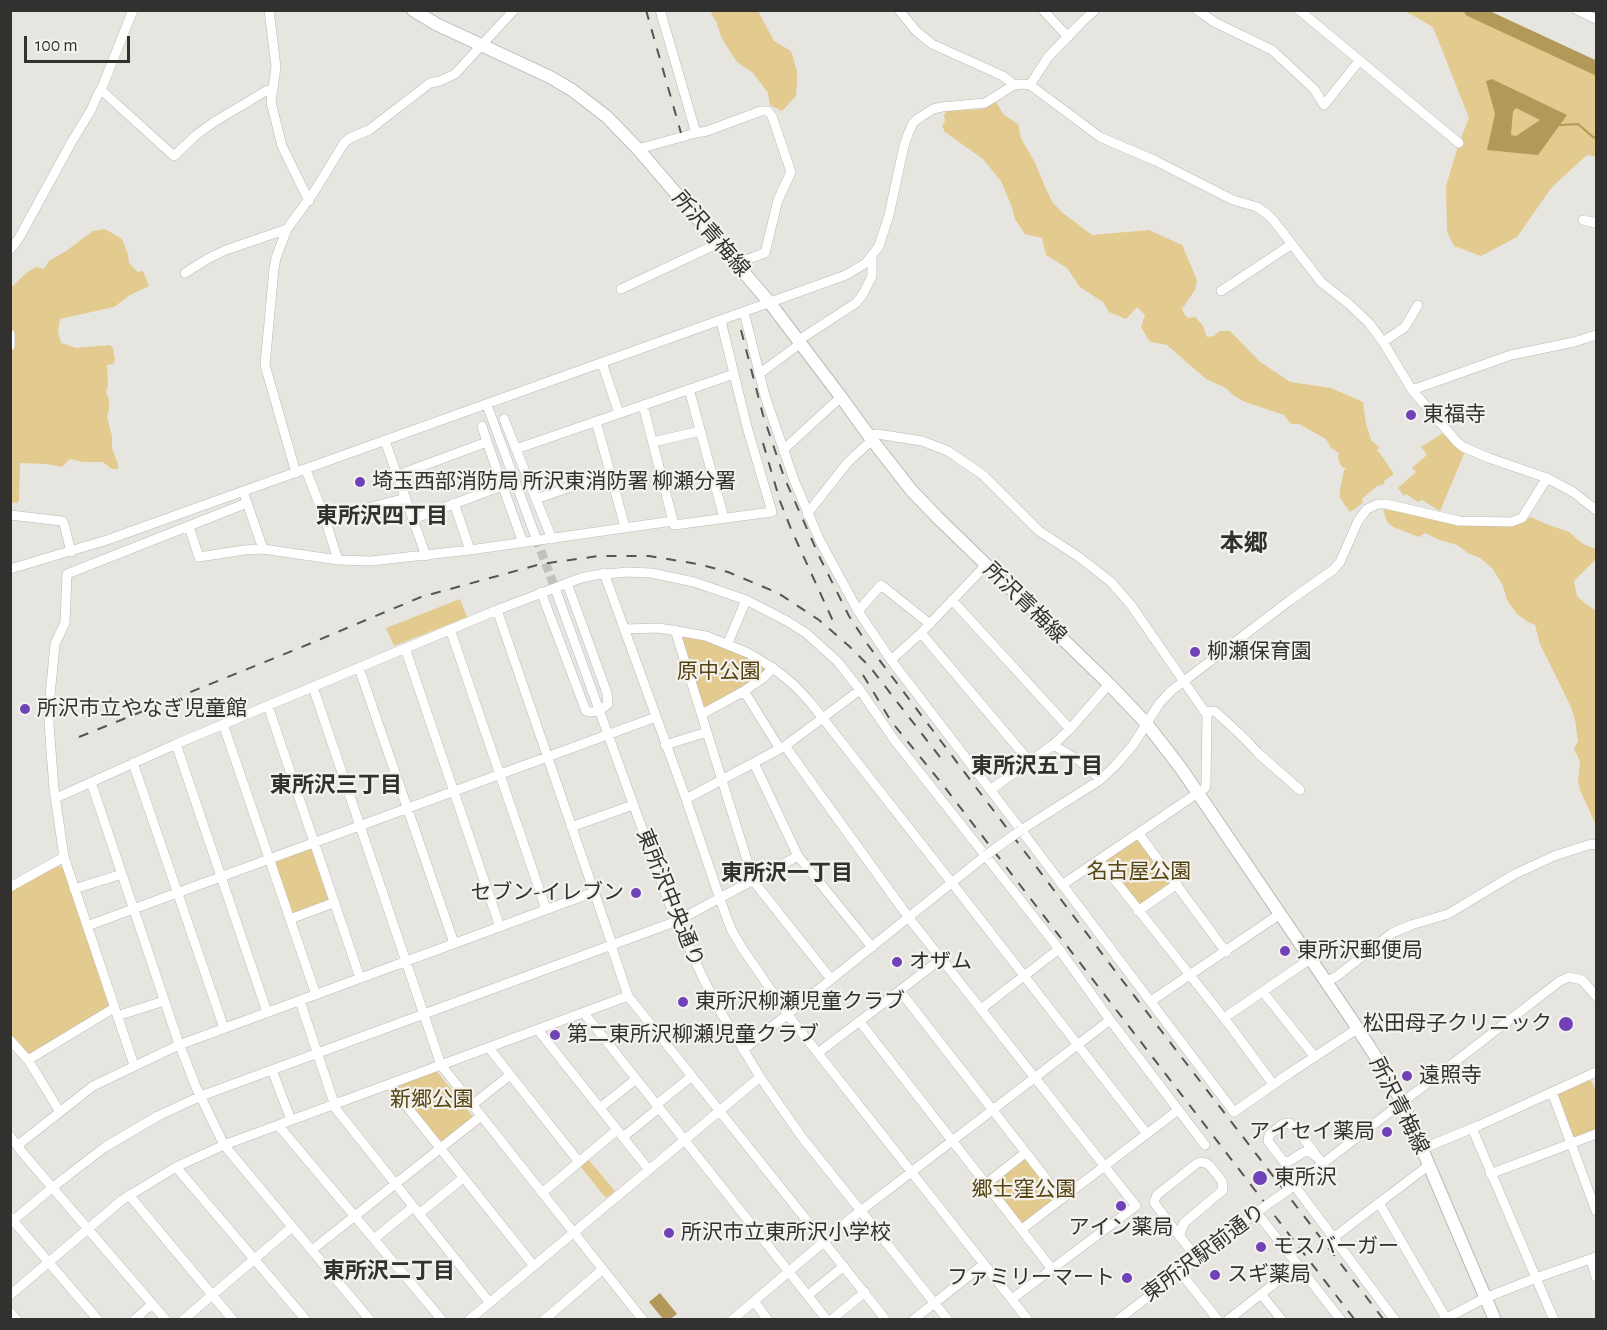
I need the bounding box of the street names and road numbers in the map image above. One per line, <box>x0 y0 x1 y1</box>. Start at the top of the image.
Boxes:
street label: 所沢青梅線 <box>667 186 755 282</box>
street label: 所沢青梅線 <box>978 557 1072 649</box>
street label: 東所沢中央通り <box>631 825 709 971</box>
street label: 所沢青梅線 <box>1364 1054 1434 1158</box>
street label: 東所沢駅前通り <box>1138 1199 1270 1307</box>

